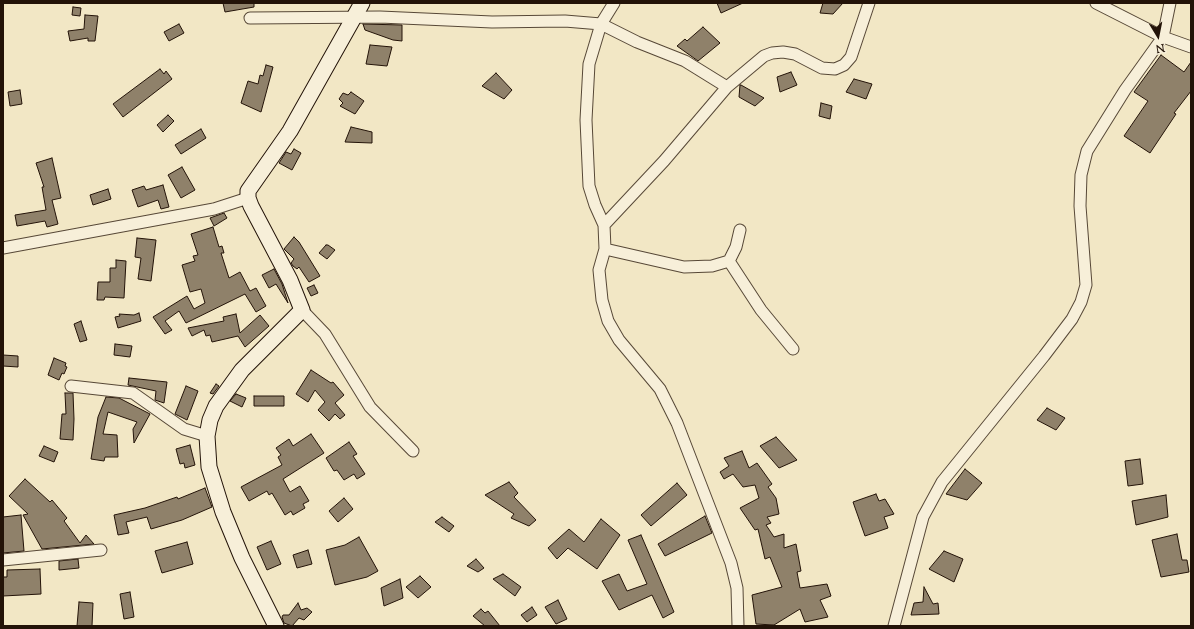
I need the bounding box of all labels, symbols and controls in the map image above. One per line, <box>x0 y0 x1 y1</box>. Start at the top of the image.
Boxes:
north arrow <box>1138 16 1178 56</box>
text: N <box>1154 39 1166 56</box>

